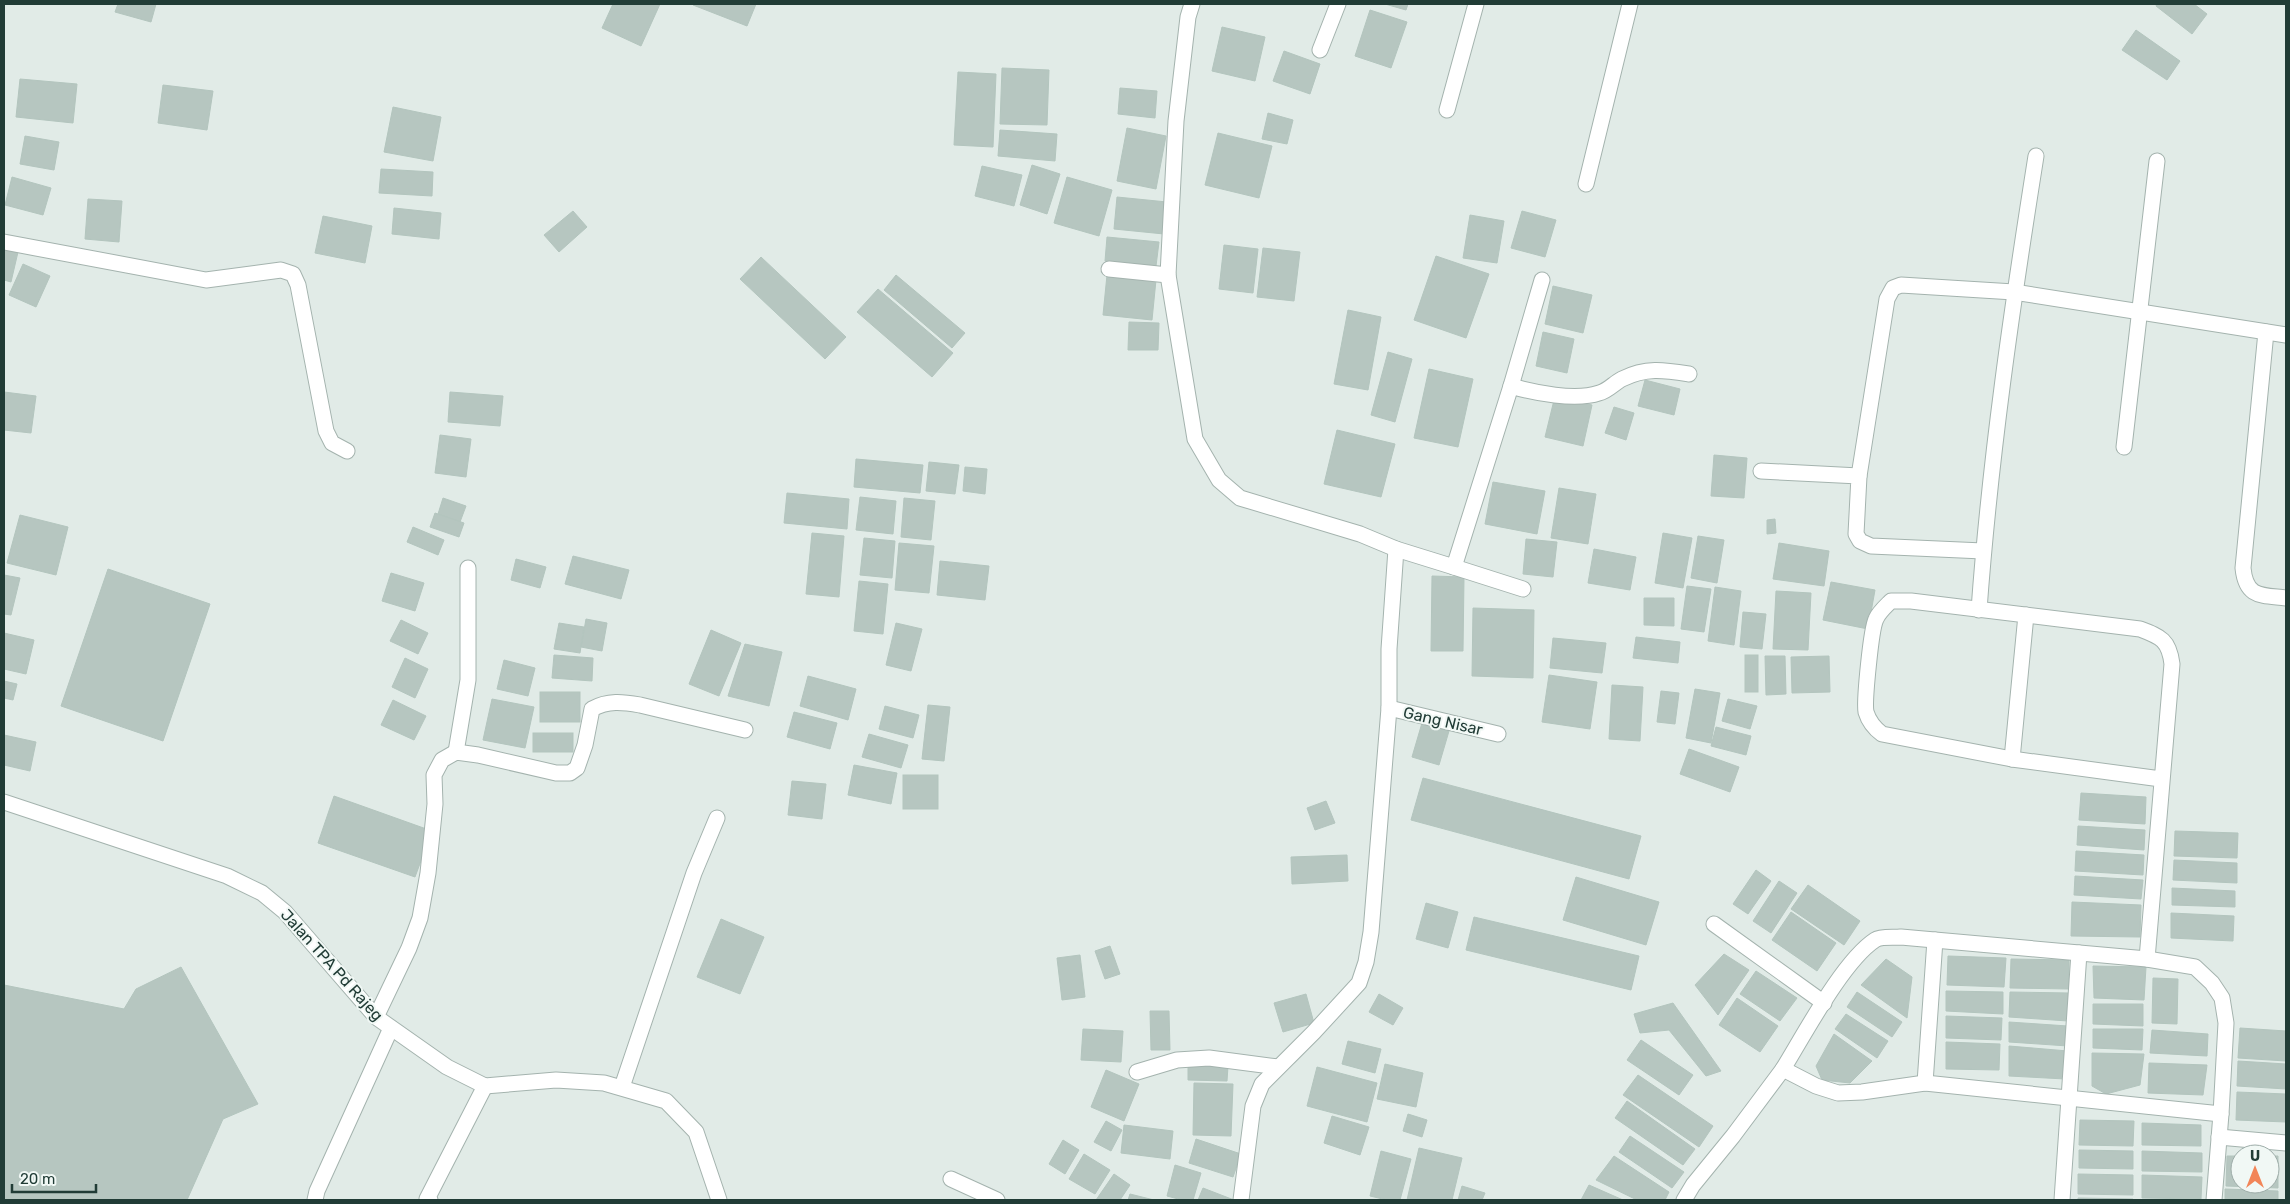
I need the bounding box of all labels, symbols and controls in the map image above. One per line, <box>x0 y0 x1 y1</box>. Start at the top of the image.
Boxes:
street label: Gang Nisar <box>1401 703 1485 739</box>
street label: Jalan TPA Pd Rajeg <box>277 905 387 1025</box>
north arrow <box>2230 1144 2280 1194</box>
text: U <box>2250 1148 2260 1165</box>
scale bar <box>12 1162 96 1194</box>
text: 20 m <box>20 1170 55 1188</box>

